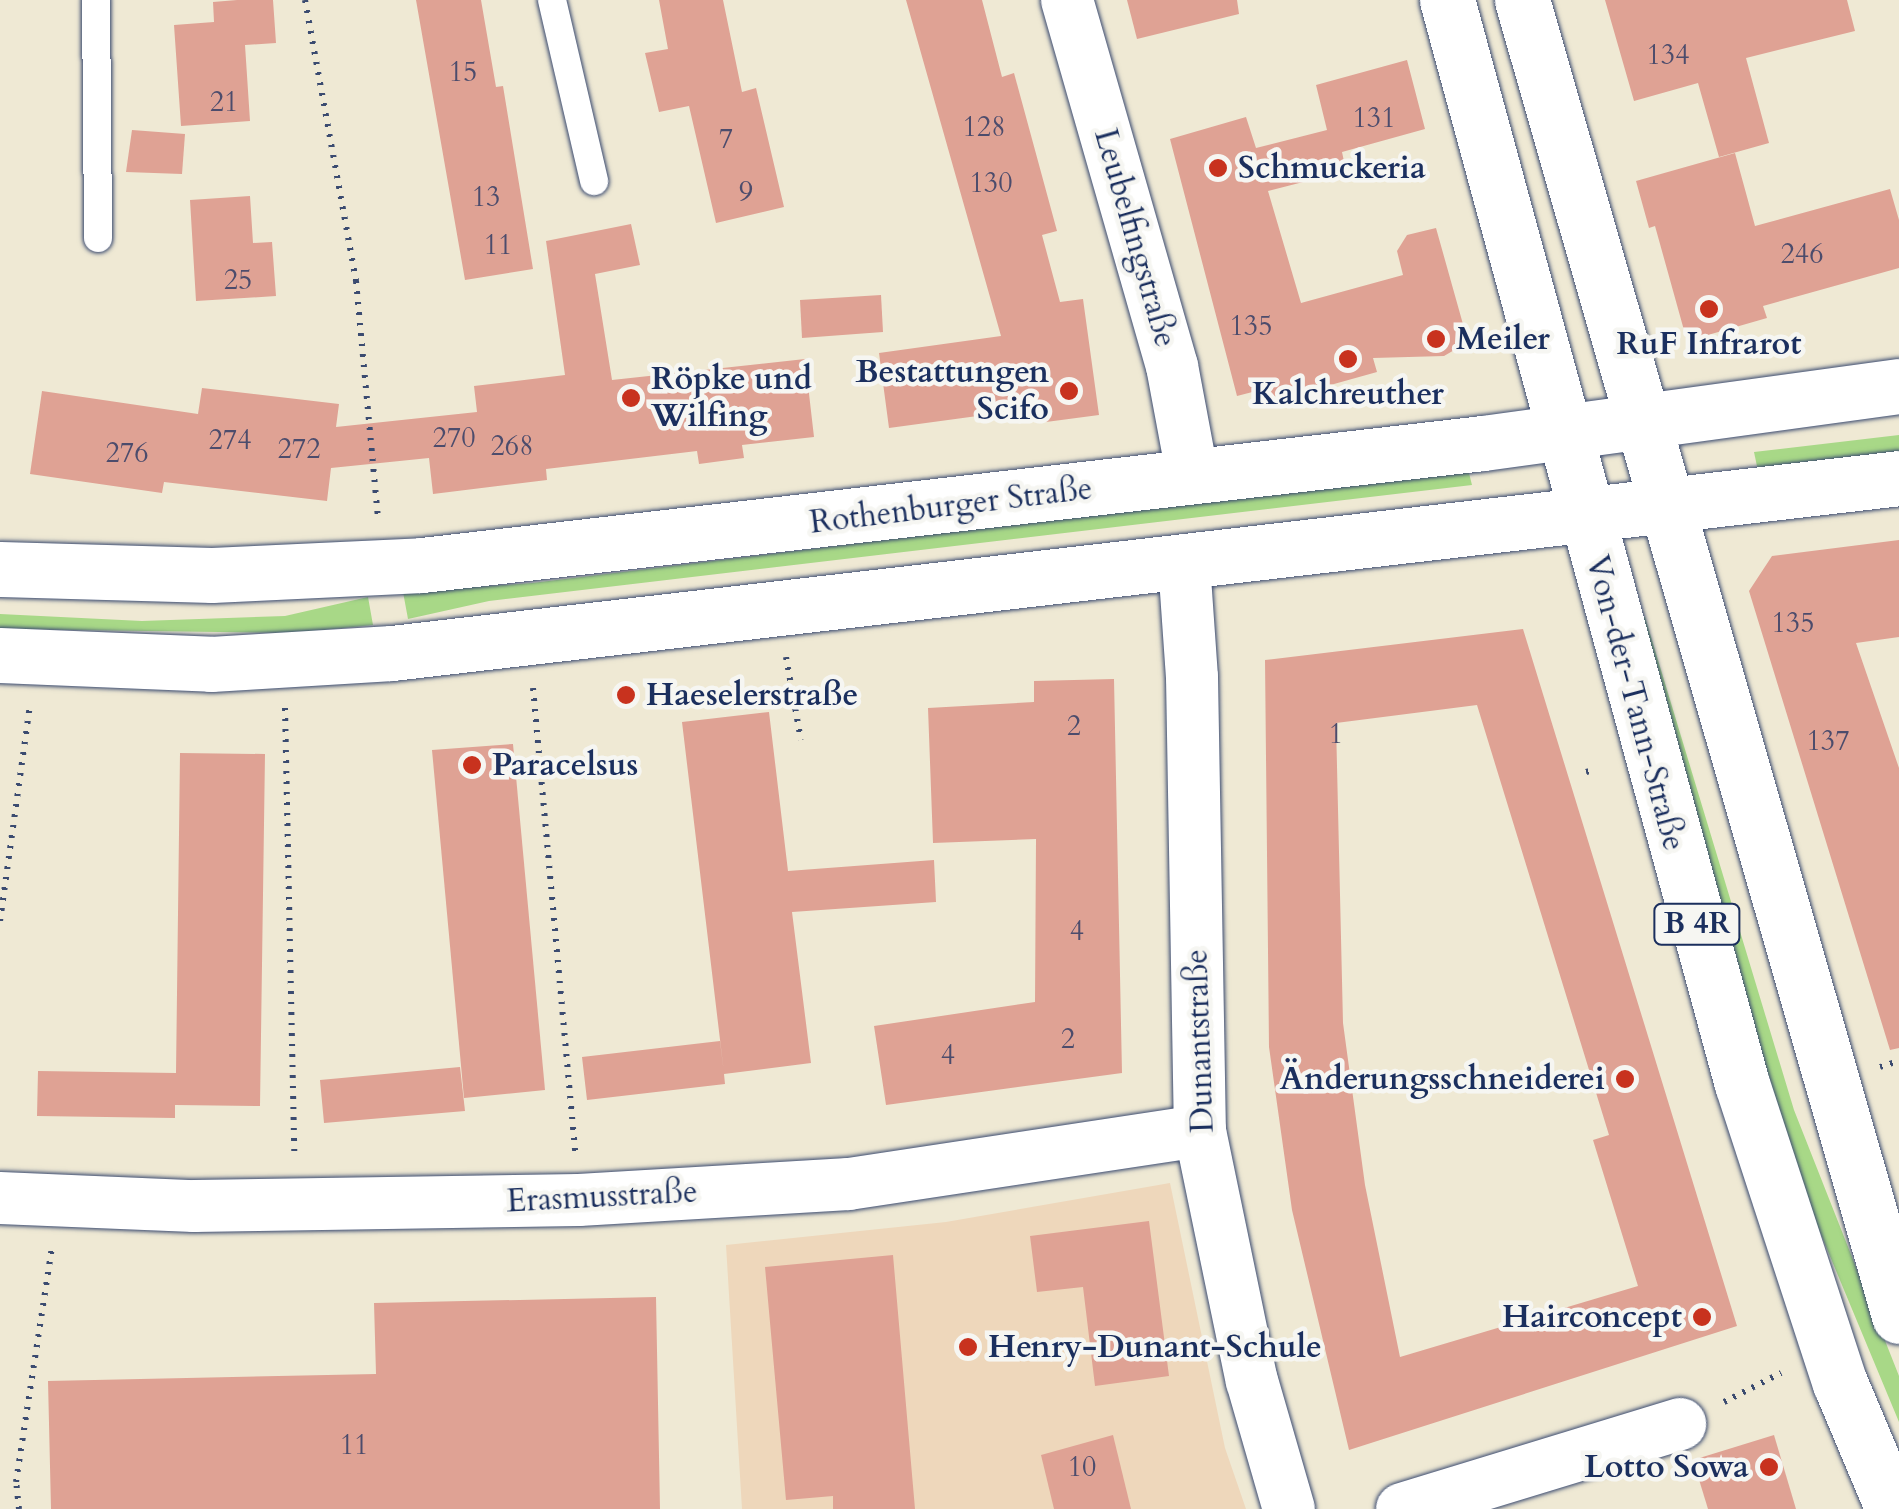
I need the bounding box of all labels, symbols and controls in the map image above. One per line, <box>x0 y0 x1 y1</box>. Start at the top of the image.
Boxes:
house number: 134 <box>1646 38 1690 72</box>
house number: 15 <box>449 55 477 89</box>
house number: 21 <box>210 85 238 119</box>
house number: 131 <box>1352 101 1396 135</box>
house number: 128 <box>962 110 1006 144</box>
house number: 7 <box>719 122 733 156</box>
street label: Leubelfingstraße <box>1085 124 1185 352</box>
place label: Schmuckeria <box>1238 149 1426 187</box>
marker: Schmuckeria <box>1207 157 1229 179</box>
house number: 130 <box>969 166 1013 200</box>
house number: 9 <box>739 175 753 209</box>
house number: 13 <box>472 180 500 214</box>
house number: 11 <box>484 228 512 262</box>
house number: 246 <box>1780 237 1824 271</box>
house number: 25 <box>224 263 252 297</box>
marker: RuF Infrarot <box>1698 298 1720 320</box>
house number: 135 <box>1229 309 1273 343</box>
place label: Meiler <box>1456 320 1550 358</box>
place label: RuF Infrarot <box>1617 325 1801 363</box>
marker: Meiler <box>1425 328 1447 350</box>
marker: Kalchreuther <box>1337 348 1359 370</box>
place label: Bestattungen Scifo <box>855 354 1049 429</box>
place label: Röpke und Wilfing <box>651 361 812 436</box>
place label: Kalchreuther <box>1252 375 1444 413</box>
marker: Bestattungen Scifo <box>1058 380 1080 402</box>
marker: Röpke und Wilfing <box>620 387 642 409</box>
house number: 270 <box>432 421 476 455</box>
house number: 274 <box>208 423 252 457</box>
house number: 268 <box>490 429 534 463</box>
house number: 272 <box>277 432 321 466</box>
house number: 276 <box>105 436 149 470</box>
street label: Rothenburger Straße <box>808 470 1094 542</box>
street label: Von-der-Tann-Straße <box>1577 551 1693 855</box>
house number: 135 <box>1771 606 1815 640</box>
place label: Haeselerstraße <box>646 676 858 714</box>
marker: Haeselerstraße <box>615 684 637 706</box>
house number: 2 <box>1067 709 1081 743</box>
house number: 1 <box>1329 717 1343 751</box>
house number: 137 <box>1806 724 1850 758</box>
place label: Paracelsus <box>492 746 638 784</box>
marker: Paracelsus <box>461 754 483 776</box>
road number: B 4R <box>1652 899 1742 949</box>
house number: 4 <box>1070 914 1084 948</box>
street label: Dunantstraße <box>1178 948 1222 1134</box>
house number: 2 <box>1061 1022 1075 1056</box>
house number: 4 <box>941 1038 955 1072</box>
place label: Änderungsschneiderei <box>1280 1060 1605 1098</box>
marker: Änderungsschneiderei <box>1614 1068 1636 1090</box>
street label: Erasmusstraße <box>506 1173 698 1221</box>
place label: Hairconcept <box>1502 1298 1682 1336</box>
marker: Hairconcept <box>1691 1306 1713 1328</box>
place label: Henry-Dunant-Schule <box>988 1328 1322 1366</box>
marker: Henry-Dunant-Schule <box>957 1336 979 1358</box>
house number: 11 <box>340 1428 368 1462</box>
place label: Lotto Sowa <box>1584 1448 1749 1486</box>
house number: 10 <box>1068 1450 1096 1484</box>
marker: Lotto Sowa <box>1758 1456 1780 1478</box>

